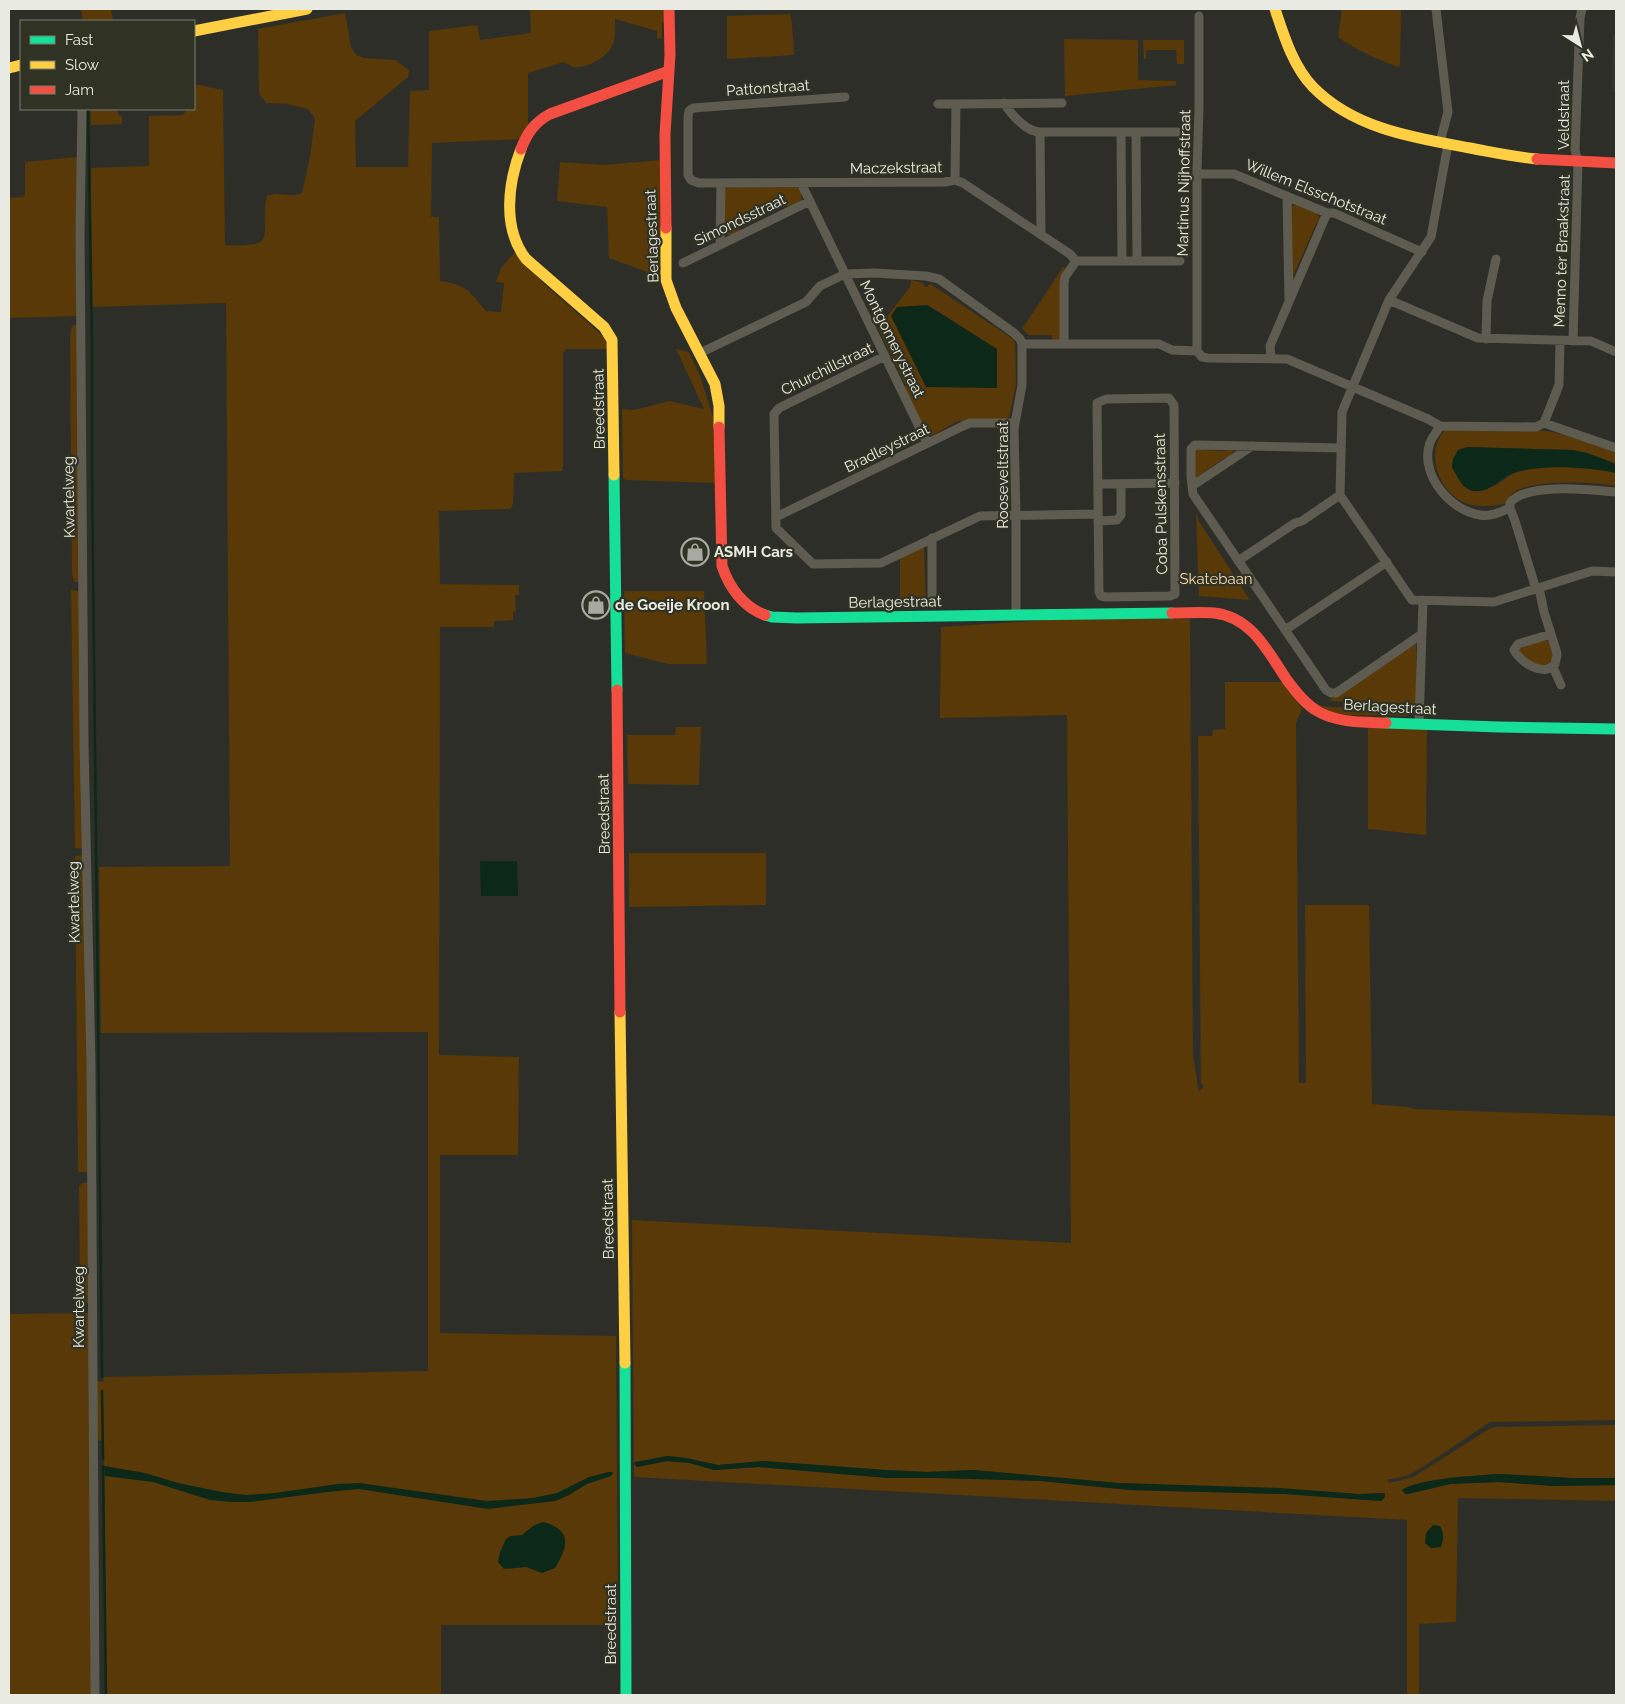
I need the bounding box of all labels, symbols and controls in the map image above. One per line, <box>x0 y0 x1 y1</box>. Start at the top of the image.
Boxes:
legend <box>20 20 195 110</box>
north arrow <box>1555 20 1605 70</box>
text: Fast <box>65 31 93 49</box>
text: N <box>1579 46 1597 65</box>
text: Slow <box>65 56 99 74</box>
street label: Pattonstraat <box>726 76 810 100</box>
street label: Veldstraat <box>1555 80 1573 150</box>
text: Jam <box>65 81 94 99</box>
street label: Martinus Nijhoffstraat <box>1174 109 1194 257</box>
street label: Willem Elsschotstraat <box>1243 155 1389 229</box>
street label: Maczekstraat <box>850 158 942 178</box>
street label: Menno ter Braakstraat <box>1550 174 1574 328</box>
street label: Berlagestraat <box>641 189 663 283</box>
street label: Simondsstraat <box>691 190 789 250</box>
street label: Montgomerystraat <box>856 277 928 401</box>
street label: Churchillstraat <box>778 339 876 399</box>
street label: Breedstraat <box>589 368 609 450</box>
street label: Bradleystraat <box>842 420 932 476</box>
street label: Rooseveltstraat <box>994 421 1012 529</box>
street label: Coba Pulskensstraat <box>1151 433 1171 575</box>
street label: Kwartelweg <box>59 456 79 538</box>
shop icon: ASMH Cars <box>680 537 710 567</box>
place label: ASMH Cars <box>714 543 793 561</box>
park label: Skatebaan <box>1179 570 1253 588</box>
shop icon: de Goeije Kroon <box>581 590 611 620</box>
street label: Berlagestraat <box>848 592 942 612</box>
place label: de Goeije Kroon <box>615 596 730 614</box>
street label: Berlagestraat <box>1343 696 1437 718</box>
street label: Breedstraat <box>594 773 614 855</box>
street label: Kwartelweg <box>64 861 84 943</box>
street label: Breedstraat <box>598 1178 618 1260</box>
street label: Kwartelweg <box>70 1266 88 1348</box>
street label: Breedstraat <box>602 1584 620 1664</box>

